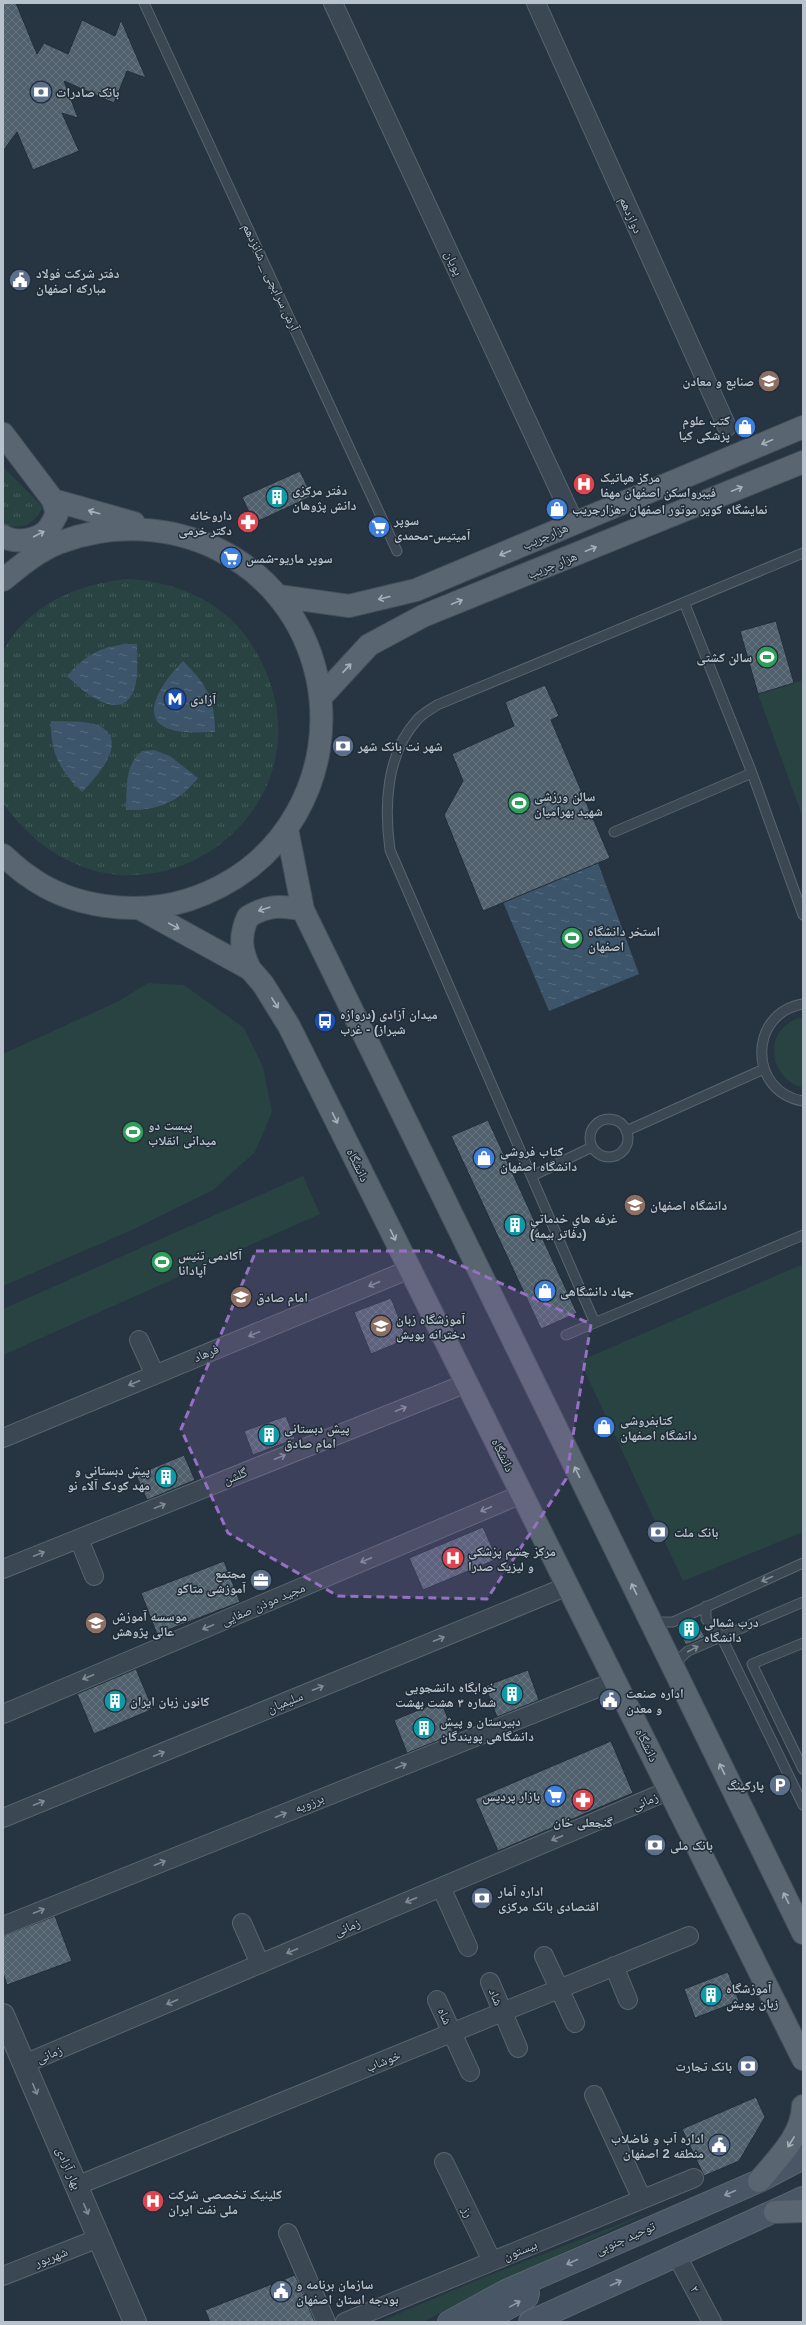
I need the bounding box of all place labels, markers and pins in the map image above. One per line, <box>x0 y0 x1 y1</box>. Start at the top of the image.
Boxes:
bank icon: بانک صادرات <box>28 79 54 105</box>
place label: بانک صادرات <box>56 85 120 100</box>
place label: دفتر شرکت فولاد مبارکه اصفهان <box>36 266 120 296</box>
public building icon: دفتر شرکت فولاد مبارکه اصفهان <box>7 267 33 293</box>
school or university icon: صنایع و معادن <box>756 368 782 394</box>
place label: صنایع و معادن <box>683 374 754 391</box>
place label: کتب علوم پزشکی کیا <box>678 413 730 444</box>
shop icon: کتب علوم پزشکی کیا <box>732 414 758 440</box>
place label: مرکز هپاتیک فیبرواسکن اصفهان مهفا <box>600 470 716 501</box>
hospital icon: مرکز هپاتیک فیبرواسکن اصفهان مهفا <box>571 471 597 497</box>
place label: دفتر مرکزی دانش پژوهان <box>292 483 357 514</box>
building icon: دفتر مرکزی دانش پژوهان <box>264 484 290 510</box>
shop icon: نمایشگاه کویر موتور اصفهان -هزارجریب <box>544 496 570 522</box>
place label: نمایشگاه کویر موتور اصفهان -هزارجریب <box>572 502 768 517</box>
place label: داروخانه دکتر خرمی <box>178 508 232 539</box>
pharmacy icon: داروخانه دکتر خرمی <box>235 509 261 535</box>
place label: سوپر آمیتیس-محمدی <box>393 513 471 544</box>
supermarket icon: سوپر آمیتیس-محمدی <box>366 514 392 540</box>
supermarket icon: سوپر ماریو-شمس <box>218 545 244 571</box>
place label: سوپر ماریو-شمس <box>246 551 333 567</box>
sports icon: سالن کشتی <box>754 644 780 670</box>
place label: سالن کشتی <box>696 650 752 666</box>
metro station icon: آزادی <box>162 686 188 712</box>
place label: آزادی <box>190 692 217 707</box>
bank icon: شهر نت بانک شهر <box>330 733 356 759</box>
place label: شهر نت بانک شهر <box>357 739 443 754</box>
place label: سالن ورزشی شهید بهرامیان <box>534 789 603 819</box>
sports icon: سالن ورزشی شهید بهرامیان <box>506 790 532 816</box>
place label: استخر دانشگاه اصفهان <box>588 924 660 954</box>
sports icon: استخر دانشگاه اصفهان <box>559 925 585 951</box>
place label: میدان آزادی (دروازه شیراز) - غرب <box>340 1007 438 1037</box>
bus stop icon: میدان آزادی (دروازه شیراز) - غرب <box>312 1008 338 1034</box>
place label: پیست دو میدانی انقلاب <box>148 1118 216 1149</box>
sports icon: پیست دو میدانی انقلاب <box>120 1119 146 1145</box>
place label: کتاب فروشی دانشگاه اصفهان <box>500 1144 577 1174</box>
shop icon: کتاب فروشی دانشگاه اصفهان <box>471 1145 497 1171</box>
school or university icon: دانشگاه اصفهان <box>622 1192 648 1218</box>
place label: دانشگاه اصفهان <box>650 1198 727 1213</box>
place label: غرفه هاي خدماتي (دفاتر بيمه) <box>530 1211 618 1241</box>
building icon: غرفه هاي خدماتي (دفاتر بيمه) <box>502 1212 528 1238</box>
place label: آکادمی تنیس آپادانا <box>178 1248 242 1279</box>
sports icon: آکادمی تنیس آپادانا <box>149 1249 175 1275</box>
shop icon: جهاد دانشگاهی <box>532 1278 558 1304</box>
school or university icon: امام صادق <box>228 1284 254 1310</box>
place label: جهاد دانشگاهی <box>560 1284 634 1300</box>
place label: امام صادق <box>256 1290 308 1307</box>
place label: آموزشگاه زبان دخترانه پویش <box>396 1312 466 1343</box>
school or university icon: آموزشگاه زبان دخترانه پویش <box>368 1313 394 1339</box>
place label: کتابفروشی دانشگاه اصفهان <box>620 1413 697 1443</box>
shop icon: کتابفروشی دانشگاه اصفهان <box>591 1414 617 1440</box>
place label: پیش دبستانی امام صادق <box>284 1421 350 1453</box>
building icon: پیش دبستانی امام صادق <box>256 1422 282 1448</box>
place label: پیش دبستانی و مهد کودک آلاء نو <box>68 1463 150 1493</box>
building icon: پیش دبستانی و مهد کودک آلاء نو <box>153 1464 179 1490</box>
bank icon: بانک ملت <box>645 1519 671 1545</box>
place label: بانک ملت <box>674 1525 719 1540</box>
place label: مرکز چشم پزشکی و لیزیک صدرا <box>468 1544 556 1574</box>
hospital icon: مرکز چشم پزشکی و لیزیک صدرا <box>440 1545 466 1571</box>
place label: مجتمع آموزشی متاکو <box>177 1566 246 1597</box>
office icon: مجتمع آموزشی متاکو <box>248 1567 274 1593</box>
place label: موسسه آموزش عالی پژوهش <box>112 1609 187 1640</box>
school or university icon: موسسه آموزش عالی پژوهش <box>83 1610 109 1636</box>
place label: درب شمالی دانشگاه <box>704 1615 759 1645</box>
building icon: درب شمالی دانشگاه <box>676 1616 702 1642</box>
place label: خوابگاه دانشجویی شماره ۳ هشت بهشت <box>395 1680 496 1710</box>
building icon: خوابگاه دانشجویی شماره ۳ هشت بهشت <box>499 1681 525 1707</box>
place label: اداره صنعت و معدن <box>626 1686 684 1716</box>
public building icon: اداره صنعت و معدن <box>597 1687 623 1713</box>
building icon: کانون زبان ایران <box>102 1688 128 1714</box>
place label: کانون زبان ایران <box>130 1694 210 1709</box>
place label: دبیرستان و پیش دانشگاهی پویندگان <box>440 1714 534 1745</box>
building icon: دبیرستان و پیش دانشگاهی پویندگان <box>411 1715 437 1741</box>
parking icon: پارکینگ <box>767 1772 793 1798</box>
place label: پارکینگ <box>727 1778 764 1794</box>
supermarket icon: بازار پردیس <box>542 1783 568 1809</box>
pharmacy icon: گنجعلی خان <box>570 1787 596 1813</box>
place label: بازار پردیس <box>482 1789 540 1805</box>
place label: گنجعلی خان <box>553 1815 613 1831</box>
bank icon: بانک ملی <box>642 1832 668 1858</box>
place label: بانک ملی <box>670 1838 713 1854</box>
place label: اداره آمار اقتصادی بانک مرکزی <box>497 1884 599 1914</box>
bank icon: اداره آمار اقتصادی بانک مرکزی <box>469 1885 495 1911</box>
place label: آموزشگاه زبان پویش <box>726 1981 779 2012</box>
building icon: آموزشگاه زبان پویش <box>698 1982 724 2008</box>
bank icon: بانک تجارت <box>735 2053 761 2079</box>
place label: بانک تجارت <box>675 2059 732 2074</box>
place label: اداره آب و فاضلاب منطقه 2 اصفهان <box>611 2131 704 2161</box>
public building icon: اداره آب و فاضلاب منطقه 2 اصفهان <box>706 2132 732 2158</box>
place label: کلینیک تخصصی شرکت ملی نفت ایران <box>168 2187 282 2218</box>
hospital icon: کلینیک تخصصی شرکت ملی نفت ایران <box>140 2188 166 2214</box>
place label: سازمان برنامه و بودجه استان اصفهان <box>296 2277 399 2307</box>
public building icon: سازمان برنامه و بودجه استان اصفهان <box>268 2278 294 2304</box>

